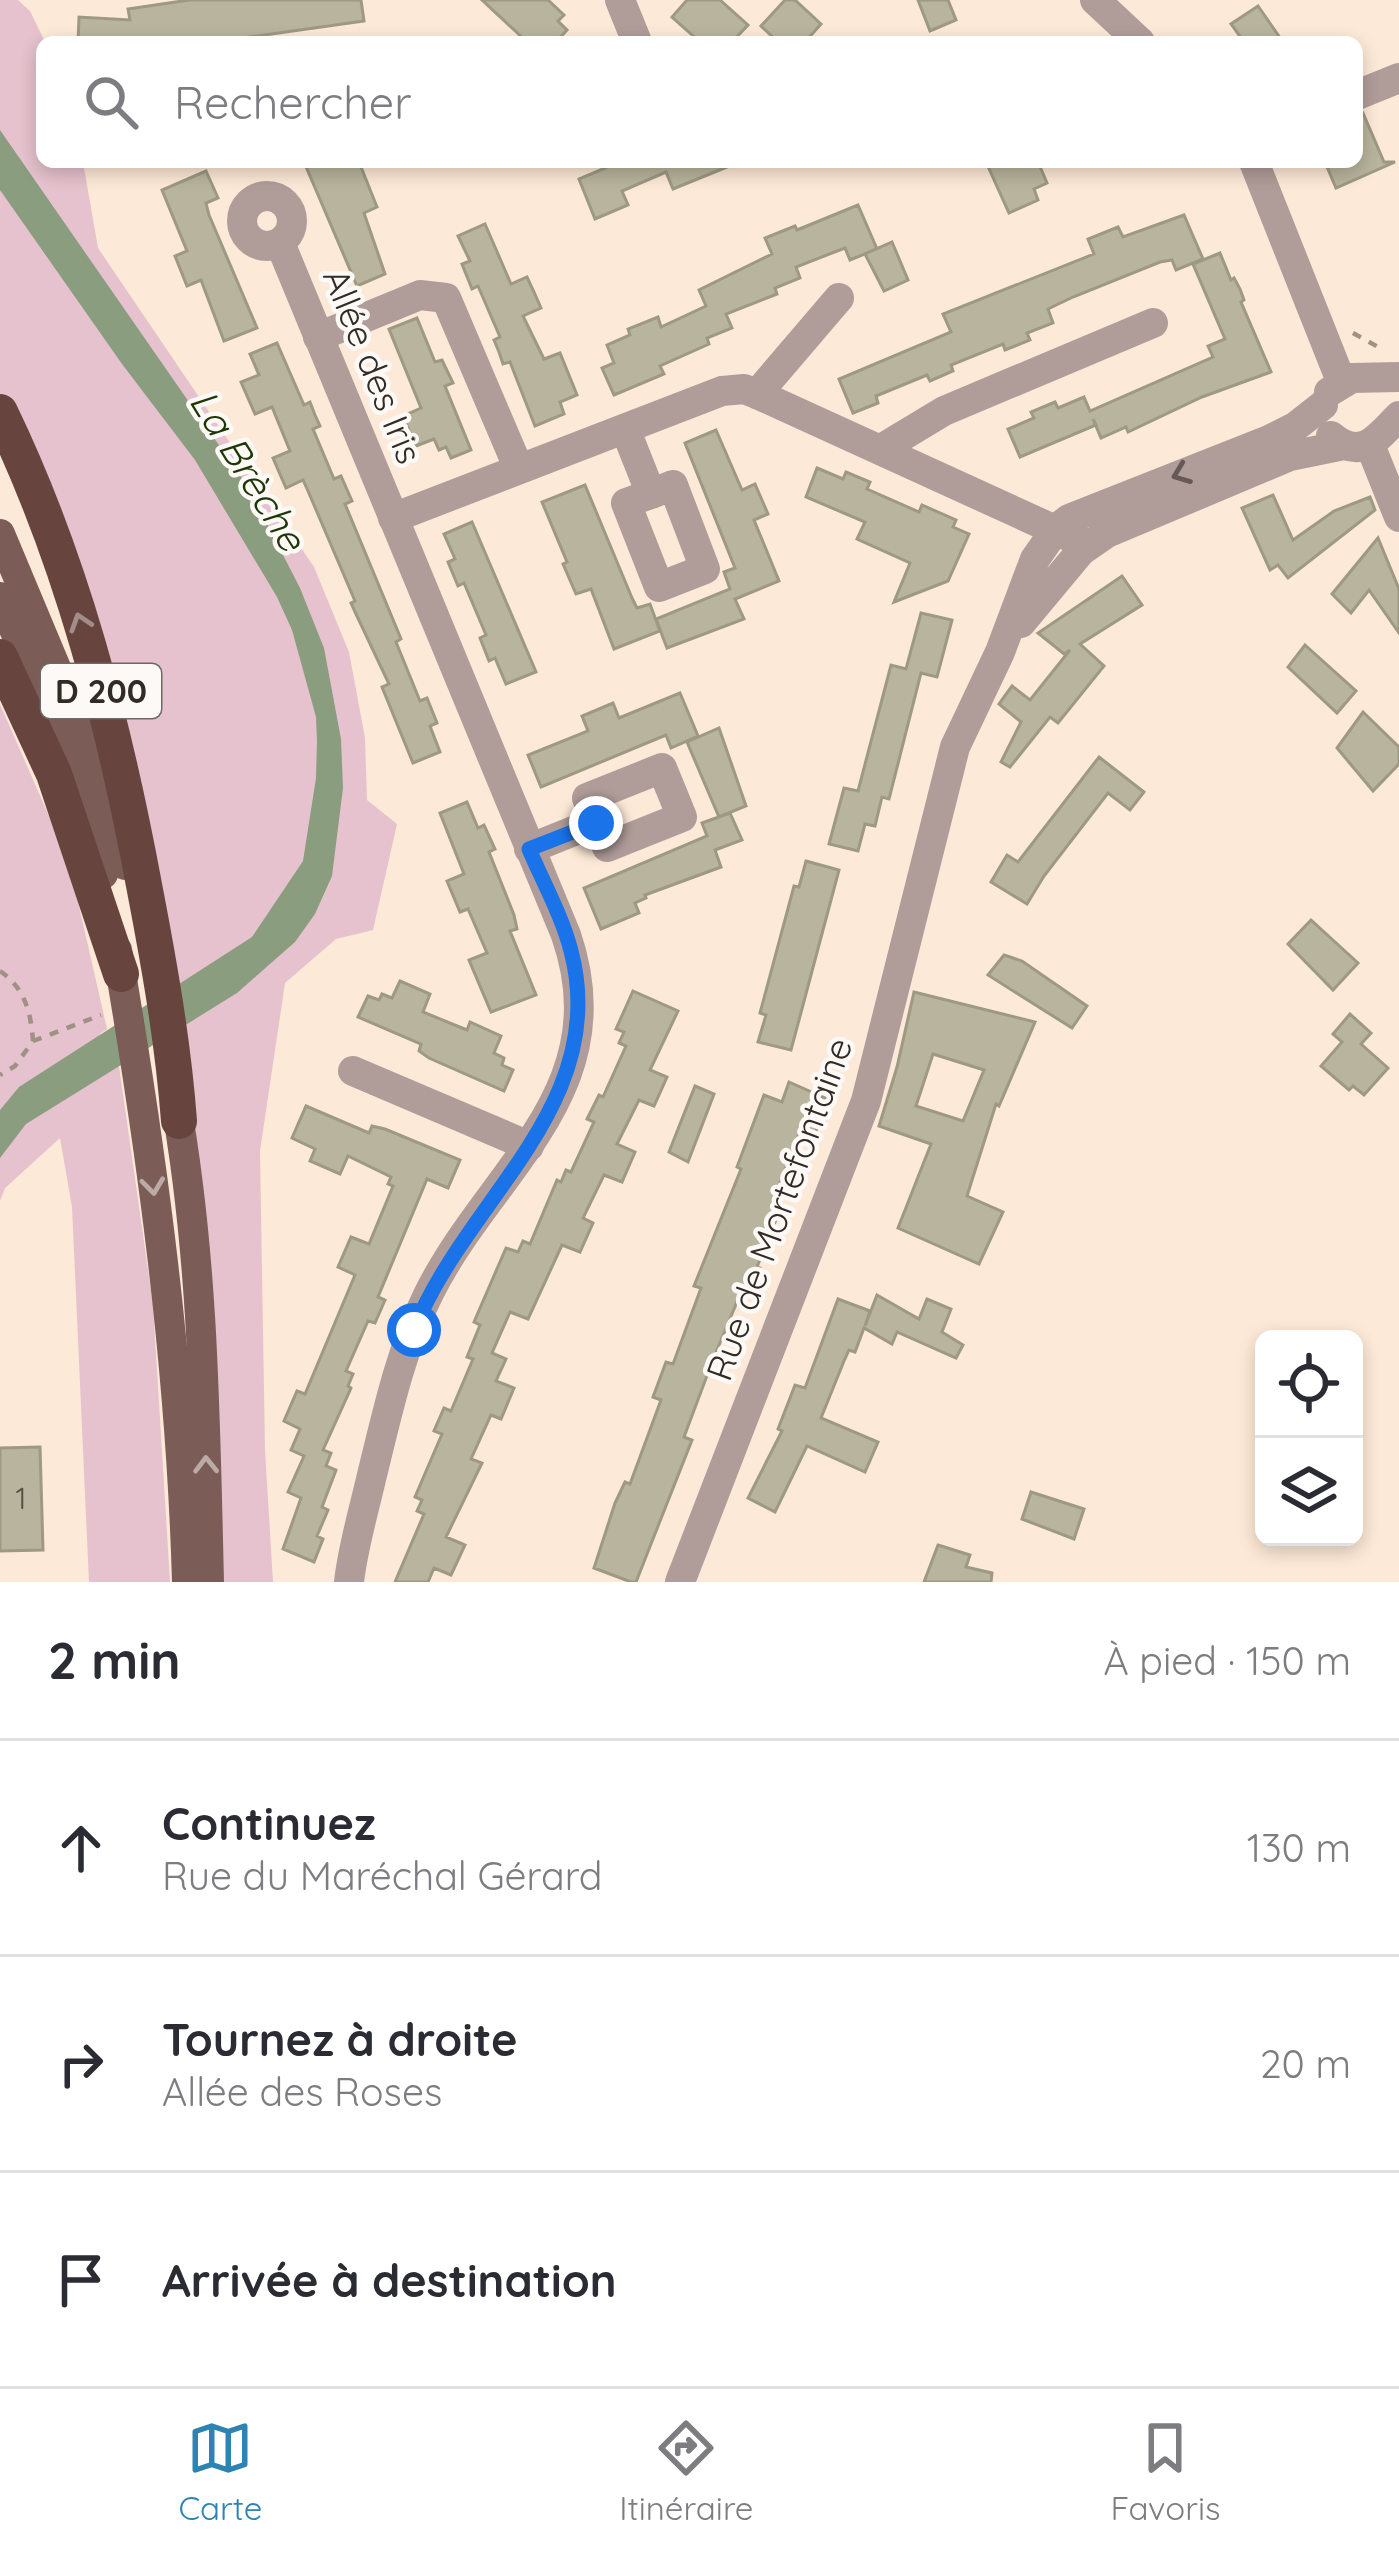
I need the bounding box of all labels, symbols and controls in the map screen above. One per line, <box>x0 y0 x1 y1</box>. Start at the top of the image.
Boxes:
search box <box>36 36 1363 168</box>
icon: search <box>78 69 144 135</box>
text: Rechercher <box>174 74 412 130</box>
street label: Allée des Iris <box>314 262 433 470</box>
water label: La Brèche <box>180 380 318 561</box>
one-way arrow <box>1172 460 1193 485</box>
one-way arrow <box>70 612 95 633</box>
road number: D 200 <box>41 664 161 718</box>
route end <box>569 796 623 850</box>
street label: Rue de Mortefontaine <box>696 1031 861 1386</box>
one-way arrow <box>140 1176 166 1196</box>
route start <box>387 1303 441 1357</box>
map controls <box>1255 1330 1363 1546</box>
button: locate <box>1255 1330 1363 1438</box>
button: layers <box>1255 1438 1363 1546</box>
one-way arrow <box>194 1455 220 1474</box>
house number: 1 <box>15 1479 27 1517</box>
text: 2 min <box>48 1628 181 1692</box>
text: À pied · 150 m <box>1103 1636 1351 1685</box>
text: Continuez <box>162 1795 376 1851</box>
icon: ahead <box>48 1815 114 1881</box>
text: 130 m <box>1247 1823 1351 1872</box>
text: Rue du Maréchal Gérard <box>162 1851 603 1900</box>
text: Tournez à droite <box>162 2011 518 2067</box>
icon: right <box>48 2031 114 2097</box>
text: 20 m <box>1260 2039 1351 2088</box>
text: Allée des Roses <box>162 2067 442 2116</box>
icon: arrive <box>48 2247 114 2313</box>
text: Arrivée à destination <box>162 2252 617 2308</box>
tab: Carte <box>178 2415 262 2528</box>
tab: Itinéraire <box>619 2415 754 2528</box>
tab: Favoris <box>1110 2415 1221 2528</box>

